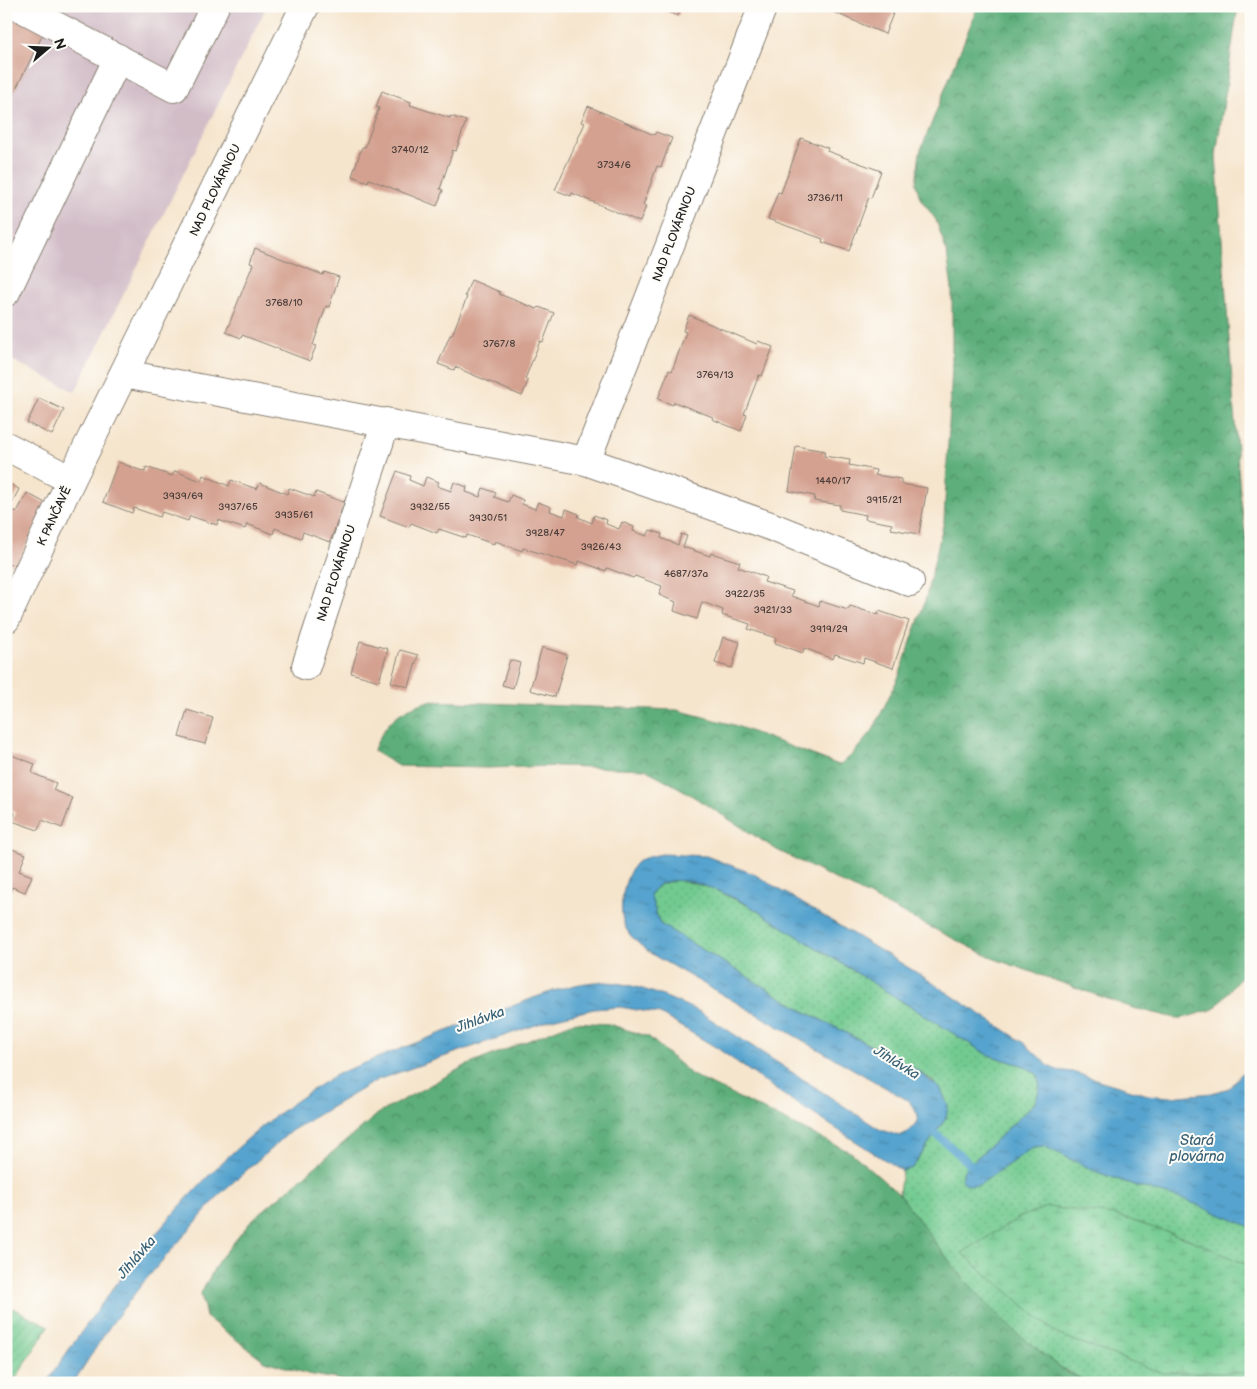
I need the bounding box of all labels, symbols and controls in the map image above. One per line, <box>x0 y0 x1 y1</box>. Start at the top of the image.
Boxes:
north arrow <box>22 22 72 72</box>
text: N <box>50 36 70 52</box>
street label: NAD PLOVÁRNOU <box>185 141 244 239</box>
house number: 3740/12 <box>391 144 429 156</box>
house number: 3734/6 <box>597 159 631 171</box>
street label: NAD PLOVÁRNOU <box>648 184 700 284</box>
house number: 3736/11 <box>807 192 843 204</box>
house number: 3768/10 <box>265 297 303 309</box>
house number: 3767/8 <box>483 338 515 350</box>
house number: 3769/13 <box>696 369 734 381</box>
house number: 1440/17 <box>815 475 851 487</box>
street label: K PANČAVĚ <box>32 483 75 548</box>
house number: 3939/69 <box>163 490 203 502</box>
house number: 3915/21 <box>866 494 902 506</box>
house number: 3937/65 <box>218 501 258 513</box>
house number: 3932/55 <box>410 501 450 513</box>
house number: 3935/61 <box>275 509 313 521</box>
house number: 3930/51 <box>469 512 507 524</box>
street label: NAD PLOVÁRNOU <box>312 522 359 623</box>
house number: 3928/47 <box>525 527 565 539</box>
house number: 3926/43 <box>581 541 621 553</box>
house number: 4687/37a <box>664 568 708 580</box>
house number: 3922/35 <box>725 588 765 600</box>
house number: 3921/33 <box>754 604 792 616</box>
house number: 3919/29 <box>810 623 848 635</box>
water label: Jihlávka <box>452 1003 507 1036</box>
water label: Jihlávka <box>870 1041 923 1083</box>
water label: Stará plovárna <box>1169 1132 1224 1165</box>
water label: Jihlávka <box>113 1233 159 1283</box>

